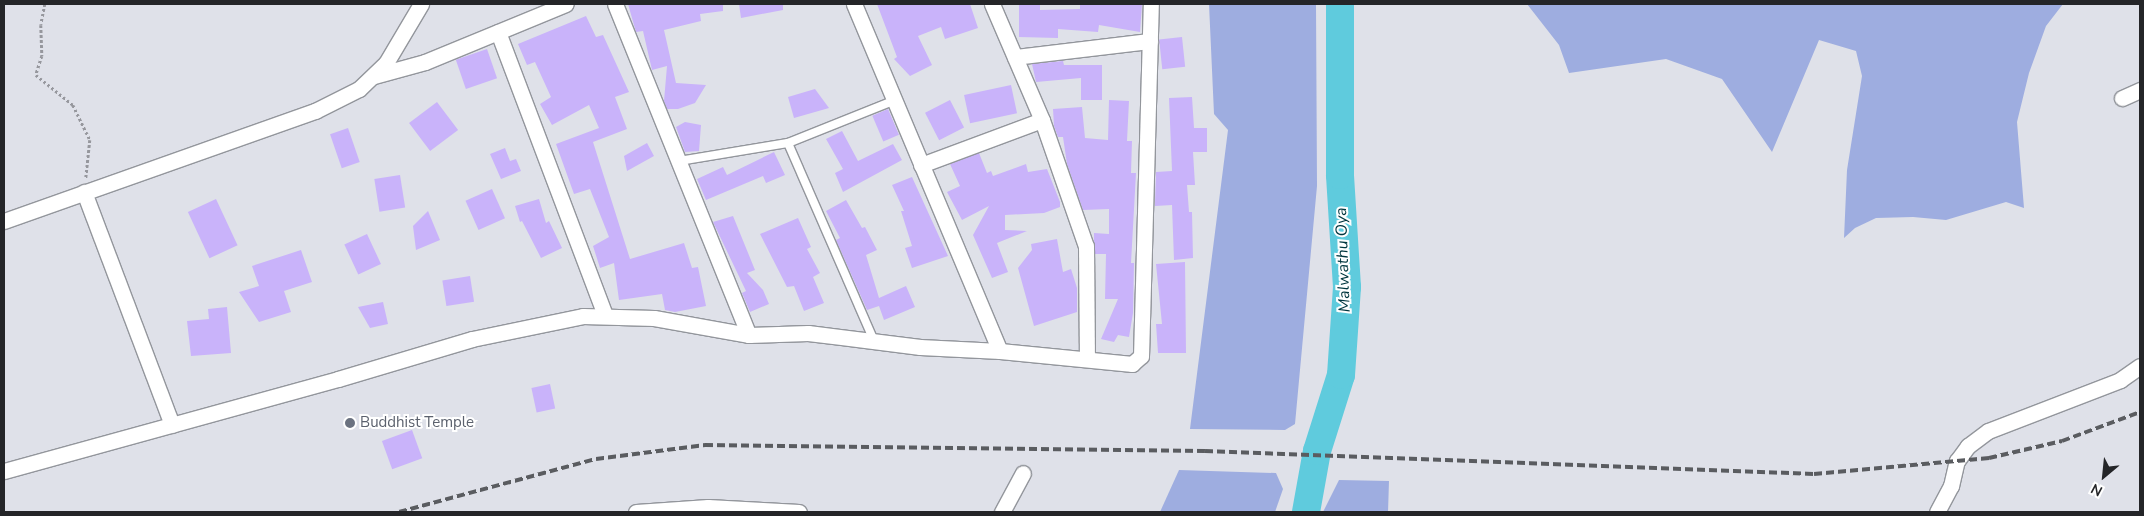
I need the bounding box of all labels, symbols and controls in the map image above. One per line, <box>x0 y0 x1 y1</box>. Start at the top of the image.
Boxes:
water label: Malwathu Oya <box>1332 207 1354 313</box>
place label: Buddhist Temple <box>360 414 474 432</box>
marker: Buddhist Temple <box>344 417 356 429</box>
north arrow <box>2079 451 2129 501</box>
text: N <box>2088 479 2106 501</box>

